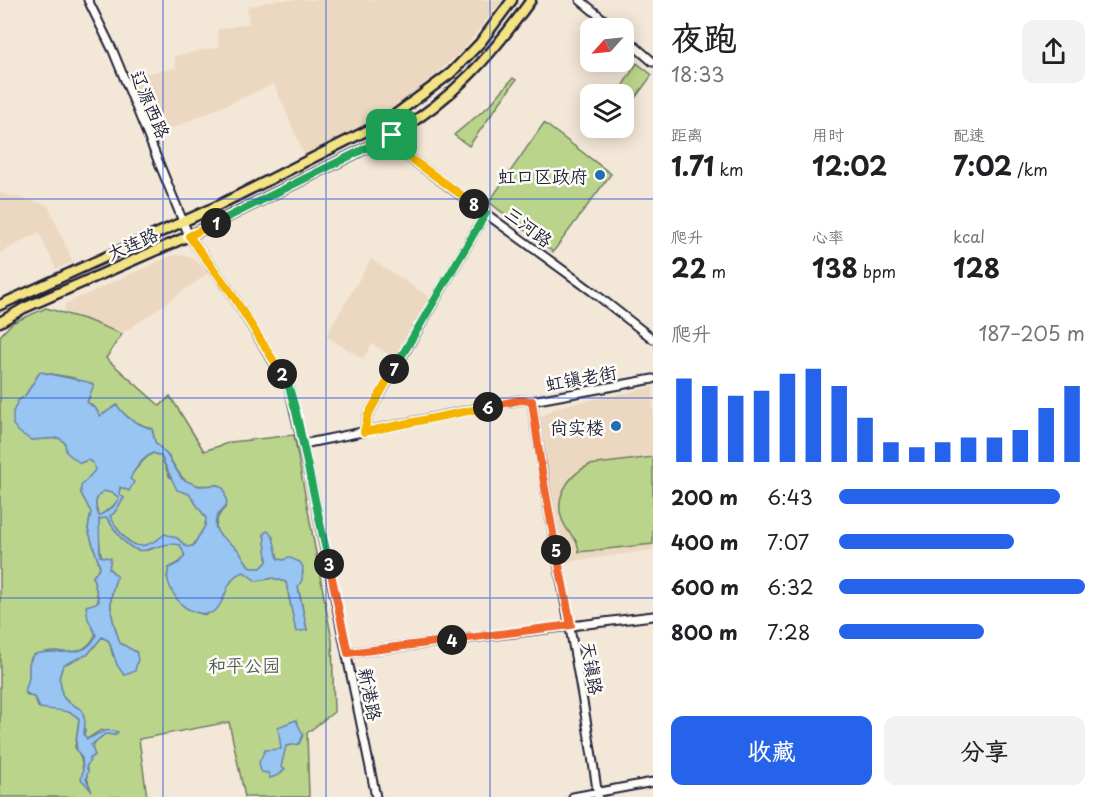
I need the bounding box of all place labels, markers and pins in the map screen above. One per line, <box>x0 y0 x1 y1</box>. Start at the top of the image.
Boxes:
pin <box>366 109 417 160</box>
place label: 虹口区政府 <box>498 162 588 189</box>
marker: 虹口区政府 <box>593 168 607 182</box>
pin: 8 <box>459 189 489 219</box>
pin: 1 <box>201 208 231 238</box>
pin: 7 <box>379 354 409 384</box>
pin: 2 <box>267 359 297 389</box>
pin: 6 <box>473 392 503 422</box>
place label: 尚实楼 <box>550 413 604 440</box>
marker: 尚实楼 <box>609 419 623 433</box>
pin: 5 <box>541 535 571 565</box>
pin: 3 <box>314 549 344 579</box>
pin: 4 <box>437 625 467 655</box>

